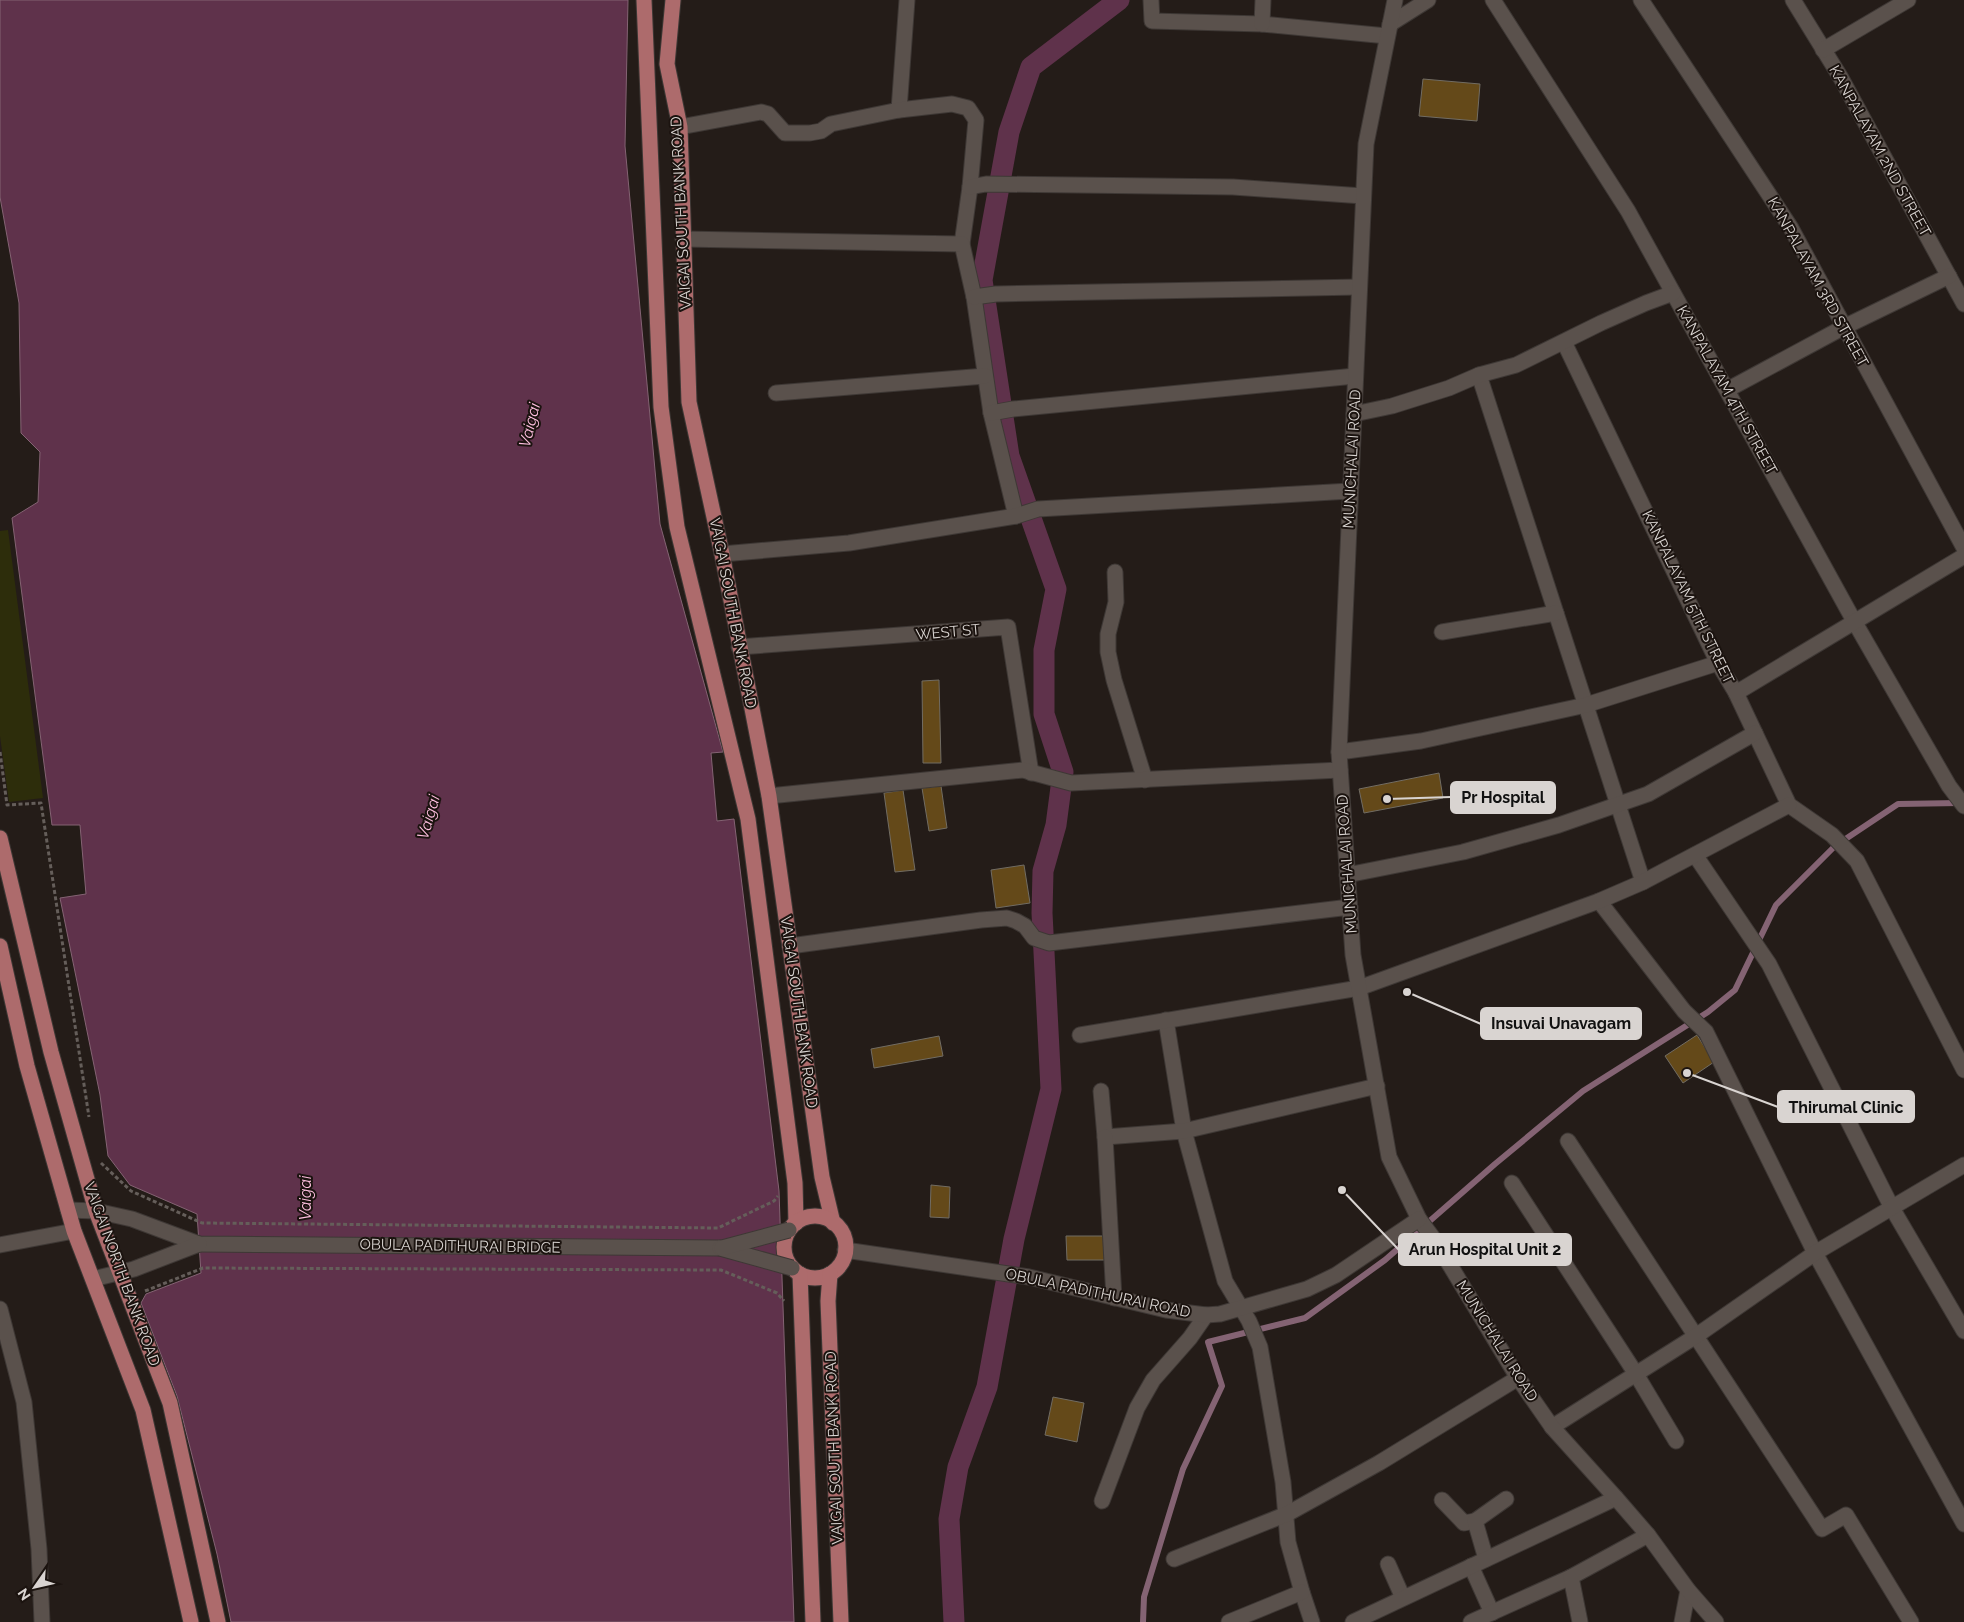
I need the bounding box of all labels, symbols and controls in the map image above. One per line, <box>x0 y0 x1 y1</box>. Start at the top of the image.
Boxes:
street label: KANPALAYAM 2ND STREET <box>1825 62 1935 240</box>
street label: VAIGAI SOUTH BANK ROAD <box>667 116 695 310</box>
street label: KANPALAYAM 3RD STREET <box>1764 194 1872 370</box>
street label: KANPALAYAM 4TH STREET <box>1673 302 1781 478</box>
street label: MUNICHALAI ROAD <box>1339 389 1365 529</box>
water label: Vaigai <box>515 400 544 449</box>
street label: KANPALAYAM 5TH STREET <box>1638 507 1738 687</box>
street label: VAIGAI SOUTH BANK ROAD <box>706 516 760 710</box>
street label: WEST ST <box>915 620 981 644</box>
callout: Pr Hospital <box>1451 782 1555 813</box>
text: Pr Hospital <box>1461 788 1546 807</box>
water label: Vaigai <box>413 792 444 841</box>
street label: MUNICHALAI ROAD <box>1333 794 1361 934</box>
street label: VAIGAI SOUTH BANK ROAD <box>777 915 821 1109</box>
callout: Insuvai Unavagam <box>1481 1008 1641 1039</box>
text: Insuvai Unavagam <box>1491 1014 1631 1033</box>
callout: Thirumal Clinic <box>1778 1091 1914 1122</box>
text: Thirumal Clinic <box>1788 1098 1904 1117</box>
water label: Vaigai <box>296 1175 315 1220</box>
street label: VAIGAI NORTH BANK ROAD <box>80 1180 164 1369</box>
callout: Arun Hospital Unit 2 <box>1399 1234 1571 1265</box>
street label: OBULA PADITHURAI BRIDGE <box>359 1235 561 1257</box>
text: Arun Hospital Unit 2 <box>1409 1240 1561 1259</box>
street label: OBULA PADITHURAI ROAD <box>1004 1265 1192 1321</box>
street label: MUNICHALAI ROAD <box>1452 1277 1542 1405</box>
street label: VAIGAI SOUTH BANK ROAD <box>822 1351 846 1545</box>
north arrow <box>10 1562 60 1612</box>
text: N <box>15 1585 34 1603</box>

